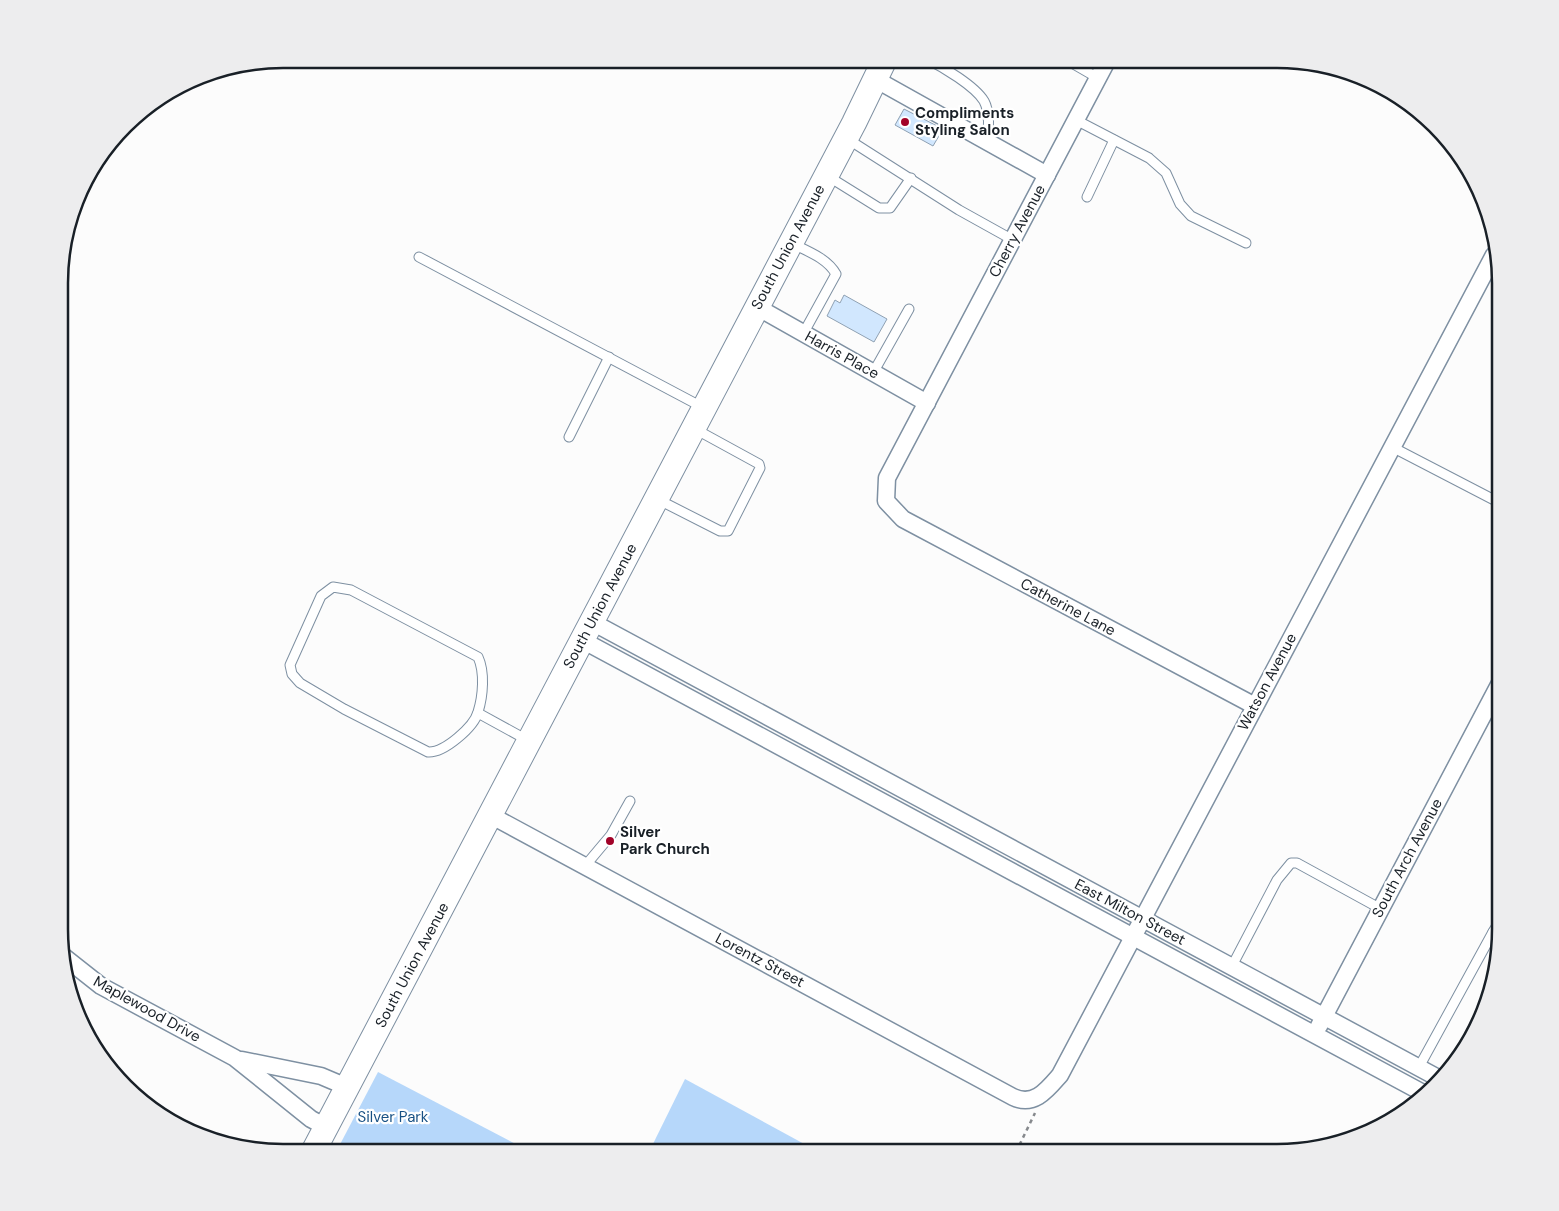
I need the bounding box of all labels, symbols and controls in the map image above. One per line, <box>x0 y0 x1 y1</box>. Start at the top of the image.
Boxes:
place label: Compliments Styling Salon <box>915 103 1014 140</box>
marker: Compliments Styling Salon <box>899 116 911 128</box>
street label: South Union Avenue <box>746 181 830 313</box>
street label: Cherry Avenue <box>984 181 1050 281</box>
street label: Harris Place <box>801 326 883 384</box>
street label: South Union Avenue <box>558 540 642 672</box>
street label: Catherine Lane <box>1017 573 1119 641</box>
street label: Watson Avenue <box>1233 630 1301 734</box>
street label: South Arch Avenue <box>1367 795 1447 921</box>
place label: Silver Park Church <box>620 822 710 859</box>
marker: Silver Park Church <box>604 835 616 847</box>
street label: East Milton Street <box>1071 874 1189 950</box>
street label: South Union Avenue <box>370 899 454 1031</box>
street label: Lorentz Street <box>712 928 808 992</box>
street label: Maplewood Drive <box>90 971 204 1047</box>
park label: Silver Park <box>358 1107 429 1127</box>

